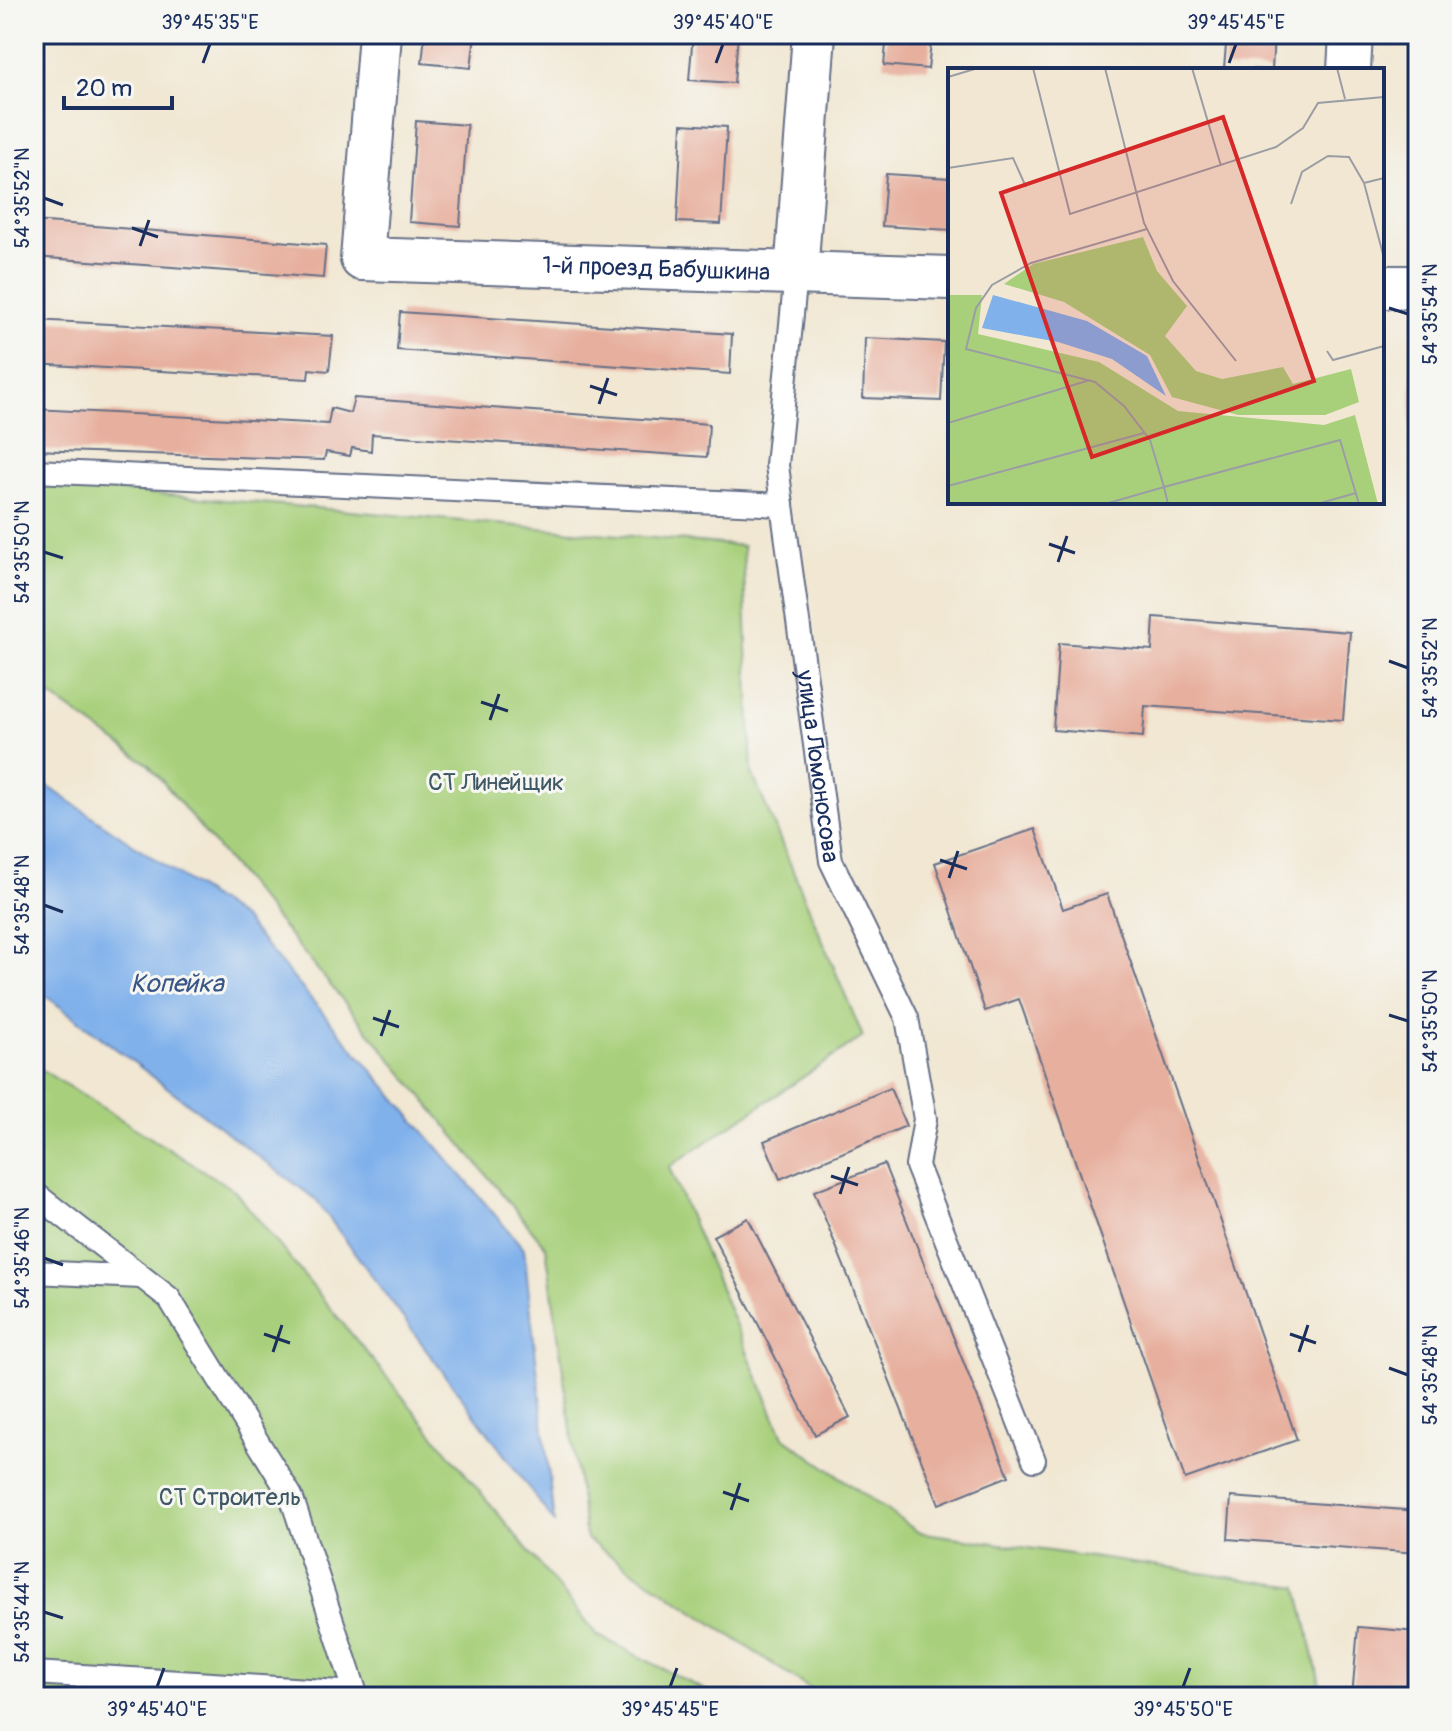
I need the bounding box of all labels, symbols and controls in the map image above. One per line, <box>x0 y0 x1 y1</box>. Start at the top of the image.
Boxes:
text: 39°45'35"E <box>161 10 259 35</box>
text: 39°45'40"E <box>673 10 773 35</box>
text: 39°45'45"E <box>1187 10 1285 35</box>
scale bar <box>64 60 172 110</box>
inset map <box>948 68 1384 504</box>
text: 20 m <box>76 74 132 103</box>
text: 54°35'52"N <box>10 148 35 248</box>
street label: 1-й проезд Бабушкина <box>542 251 771 287</box>
text: 54°35'54"N <box>1418 263 1443 365</box>
text: 54°35'50"N <box>10 500 35 604</box>
text: 54°35'52"N <box>1418 618 1443 718</box>
street label: улица Ломоносова <box>790 667 845 864</box>
park label: СТ Линейщик <box>428 768 564 797</box>
text: 54°35'48"N <box>10 855 35 955</box>
water label: Копейка <box>131 968 225 1000</box>
text: 54°35'50"N <box>1418 969 1443 1073</box>
text: 54°35'46"N <box>10 1207 35 1309</box>
text: 54°35'48"N <box>1418 1325 1443 1425</box>
park label: СТ Строитель <box>159 1483 301 1512</box>
text: 54°35'44"N <box>10 1561 35 1663</box>
text: 39°45'40"E <box>107 1697 207 1722</box>
text: 39°45'45"E <box>621 1697 719 1722</box>
text: 39°45'50"E <box>1133 1697 1233 1722</box>

